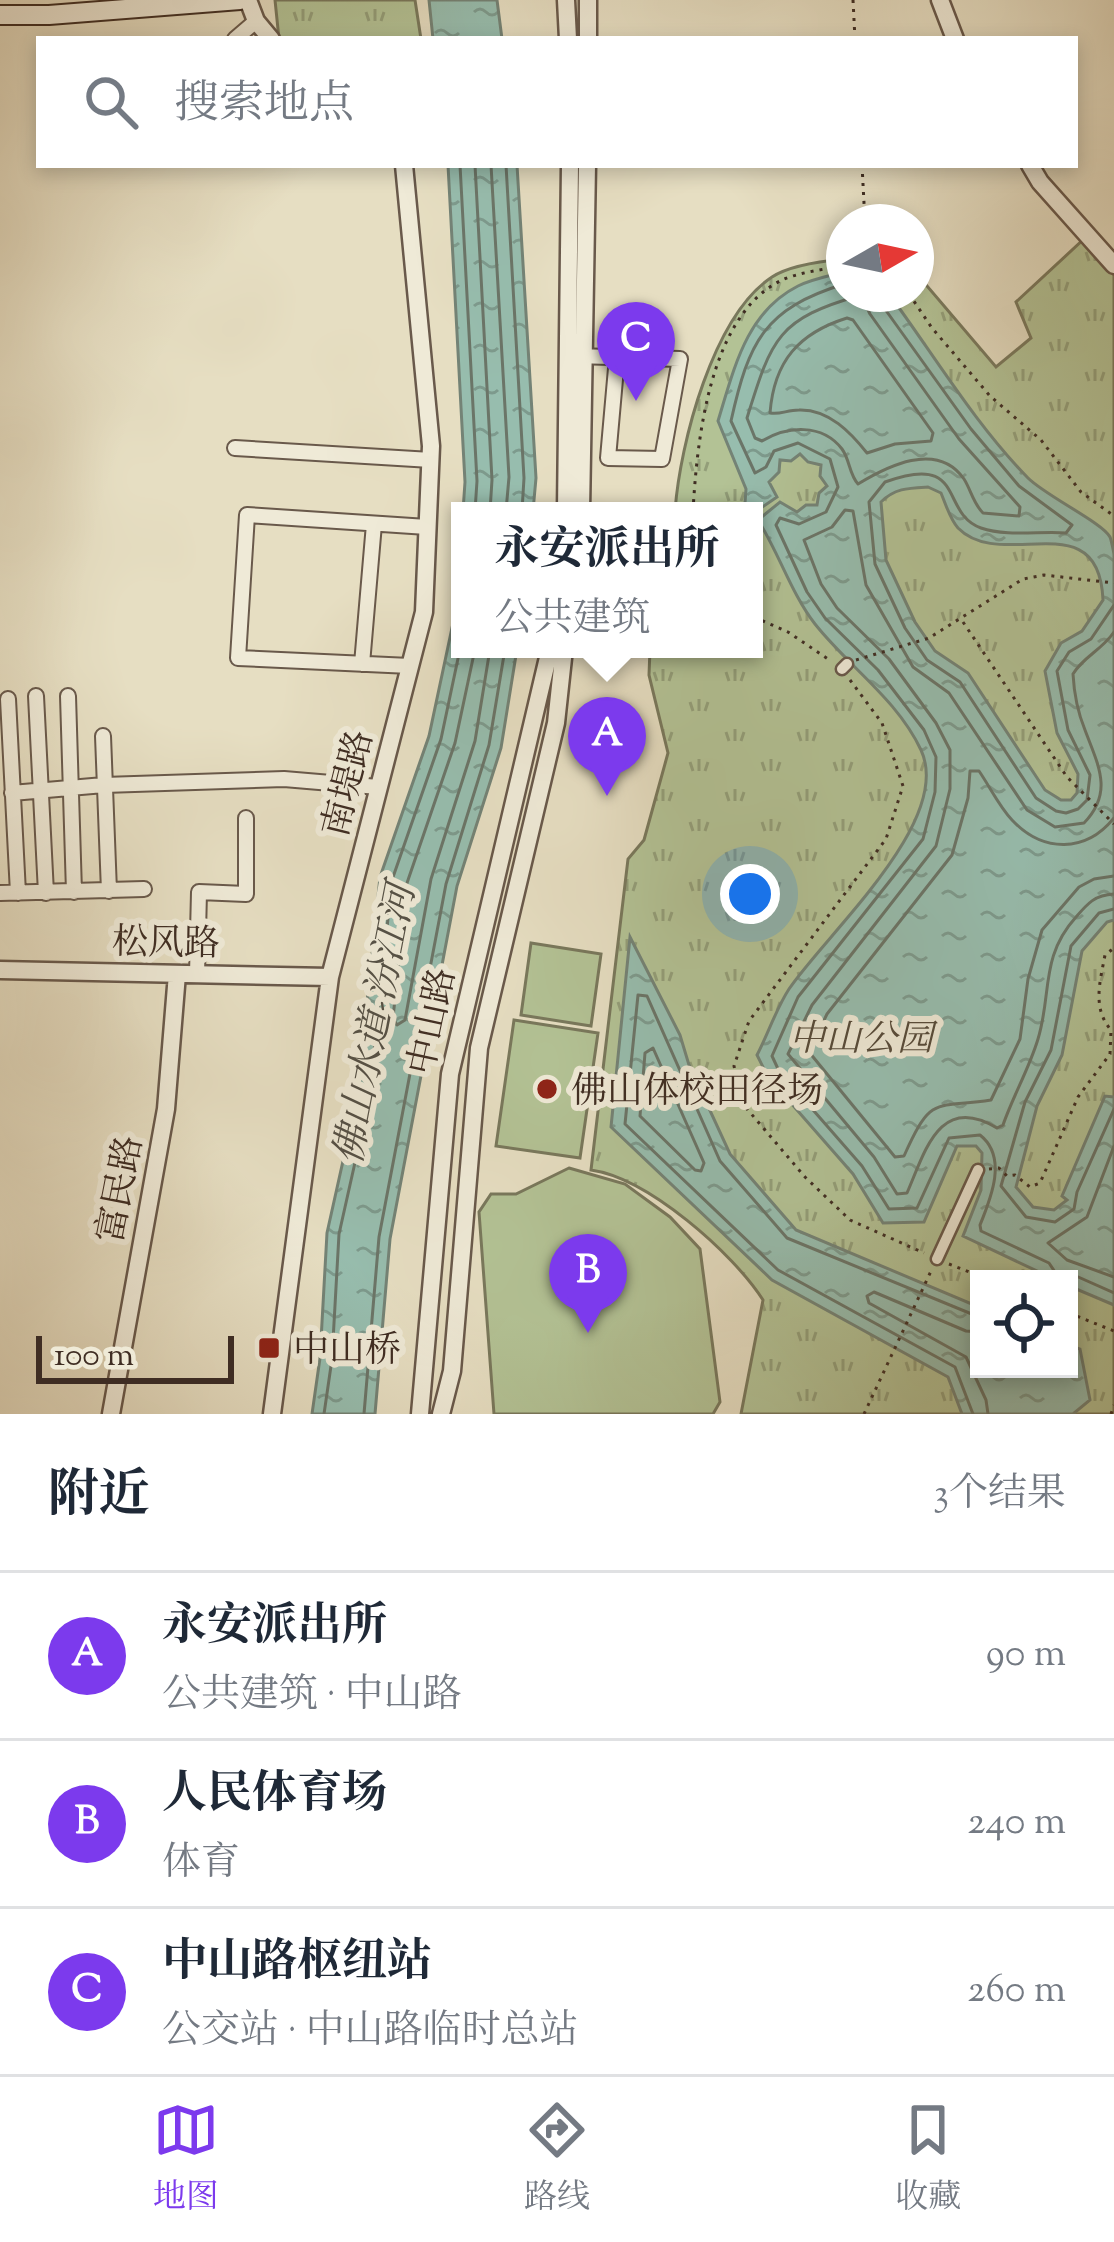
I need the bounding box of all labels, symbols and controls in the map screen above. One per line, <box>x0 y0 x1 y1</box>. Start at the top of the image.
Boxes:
search box <box>36 36 1078 168</box>
icon: search <box>78 69 144 135</box>
text: 搜索地点 <box>174 74 354 139</box>
north arrow <box>826 204 934 312</box>
pin: C <box>597 302 675 401</box>
popup <box>451 502 763 658</box>
text: 永安派出所 <box>494 520 720 585</box>
text: 公共建筑 <box>494 593 651 649</box>
pin: A <box>568 697 646 796</box>
street label: 南堤路 <box>312 725 388 843</box>
your location <box>720 864 780 924</box>
water label: 佛山水道-汾江河 <box>323 874 434 1170</box>
street label: 松风路 <box>111 918 220 972</box>
street label: 中山路 <box>397 964 471 1080</box>
park label: 中山公园 <box>789 1015 938 1067</box>
place label: 佛山体校田径场 <box>571 1067 823 1119</box>
marker: 佛山体校田径场 <box>534 1076 560 1102</box>
street label: 富民路 <box>86 1132 158 1248</box>
pin: B <box>549 1234 627 1333</box>
map controls <box>970 1270 1078 1378</box>
button: locate <box>970 1270 1078 1378</box>
place label: 中山桥 <box>293 1326 401 1378</box>
scale bar <box>36 1330 234 1383</box>
text: 100 m <box>54 1333 134 1381</box>
marker: 中山桥 <box>256 1335 282 1361</box>
text: 附近 <box>48 1461 150 1534</box>
text: 3个结果 <box>933 1468 1066 1524</box>
text: 永安派出所 <box>162 1596 387 1661</box>
text: A <box>71 1628 103 1684</box>
text: 90 m <box>986 1628 1066 1684</box>
text: 公共建筑 · 中山路 <box>162 1669 461 1725</box>
text: 人民体育场 <box>162 1764 387 1829</box>
text: B <box>75 1796 99 1852</box>
text: 240 m <box>967 1796 1066 1852</box>
text: 体育 <box>162 1837 240 1893</box>
text: 中山路枢纽站 <box>162 1932 432 1997</box>
text: C <box>71 1964 103 2020</box>
text: 260 m <box>967 1964 1066 2020</box>
text: 公交站 · 中山路临时总站 <box>162 2005 578 2061</box>
tab: 地图 <box>153 2097 219 2223</box>
tab: 路线 <box>524 2097 590 2223</box>
tab: 收藏 <box>895 2097 961 2223</box>

